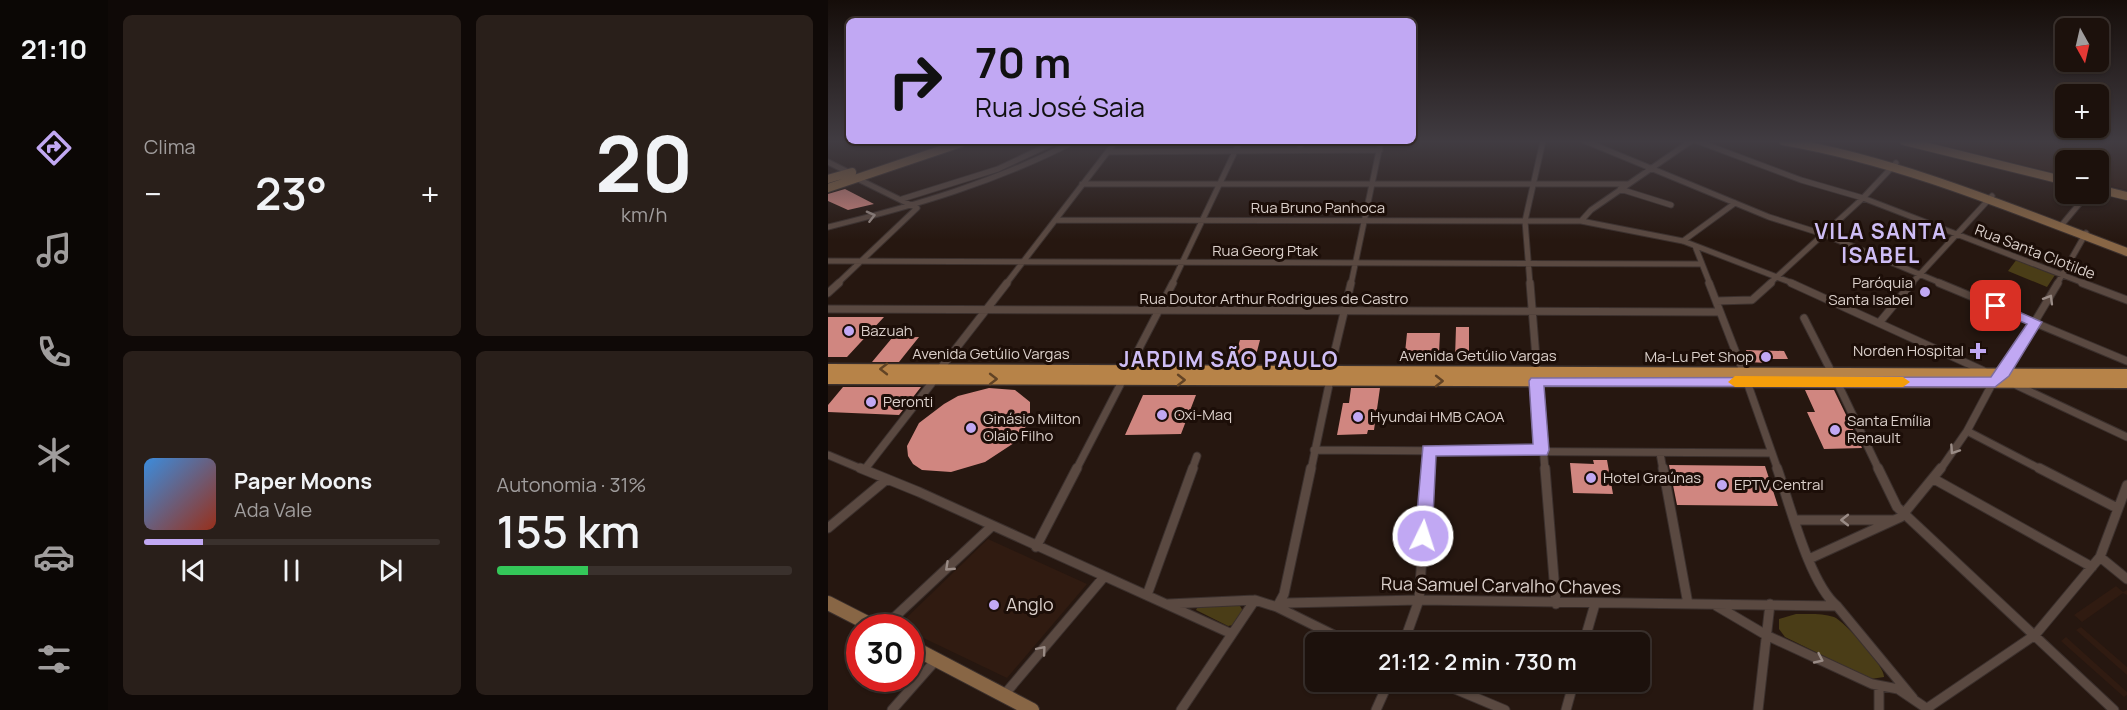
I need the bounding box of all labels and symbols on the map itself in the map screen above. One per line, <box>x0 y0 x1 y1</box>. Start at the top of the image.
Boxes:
north arrow <box>2055 18 2109 72</box>
street label: Rua Bruno Panhoca <box>1251 197 1385 218</box>
one-way arrow <box>866 211 876 223</box>
district label: VILA SANTA ISABEL <box>1814 217 1948 269</box>
street label: Rua Santa Clotilde <box>1972 219 2099 284</box>
street label: Rua Georg Ptak <box>1212 240 1318 261</box>
place label: Paróquia Santa Isabel <box>1828 272 1913 310</box>
pin <box>1970 280 2021 331</box>
marker: Paróquia Santa Isabel <box>1918 285 1932 299</box>
street label: Rua Doutor Arthur Rodrigues de Castro <box>1140 288 1409 309</box>
one-way arrow <box>2042 295 2054 305</box>
place label: Bazuah <box>861 320 913 341</box>
marker: Bazuah <box>842 324 856 338</box>
place label: Norden Hospital <box>1853 340 1964 361</box>
marker: Norden Hospital <box>1969 342 1987 360</box>
street label: Avenida Getúlio Vargas <box>912 343 1070 364</box>
district label: JARDIM SÃO PAULO <box>1119 345 1339 373</box>
street label: Avenida Getúlio Vargas <box>1399 345 1557 366</box>
place label: Ma-Lu Pet Shop <box>1644 346 1754 367</box>
marker: Ma-Lu Pet Shop <box>1759 350 1773 364</box>
one-way arrow <box>880 363 889 375</box>
one-way arrow <box>989 373 998 385</box>
one-way arrow <box>1176 374 1185 386</box>
one-way arrow <box>1434 375 1443 387</box>
place label: Peronti <box>883 391 933 412</box>
marker: Peronti <box>864 395 878 409</box>
place label: Oxi-Maq <box>1174 404 1232 425</box>
place label: Hyundai HMB CAOA <box>1370 406 1505 427</box>
place label: Ginásio Milton Olaio Filho <box>983 408 1081 446</box>
marker: Oxi-Maq <box>1155 408 1169 422</box>
marker: Hyundai HMB CAOA <box>1351 410 1365 424</box>
place label: Santa Emília Renault <box>1847 410 1931 448</box>
marker: Ginásio Milton Olaio Filho <box>964 421 978 435</box>
marker: Santa Emília Renault <box>1828 423 1842 437</box>
one-way arrow <box>1949 444 1961 454</box>
place label: Hotel Graúnas <box>1603 467 1701 488</box>
marker: Hotel Graúnas <box>1584 471 1598 485</box>
place label: EPTV Central <box>1734 474 1824 495</box>
marker: EPTV Central <box>1715 478 1729 492</box>
position arrow <box>1391 504 1455 568</box>
one-way arrow <box>1841 514 1850 526</box>
one-way arrow <box>945 560 955 571</box>
street label: Rua Samuel Carvalho Chaves <box>1381 571 1621 599</box>
place label: Anglo <box>1006 592 1054 616</box>
marker: Anglo <box>987 598 1001 612</box>
speed limit sign: 30 <box>846 614 924 692</box>
one-way arrow <box>1035 646 1046 657</box>
one-way arrow <box>1813 652 1824 664</box>

